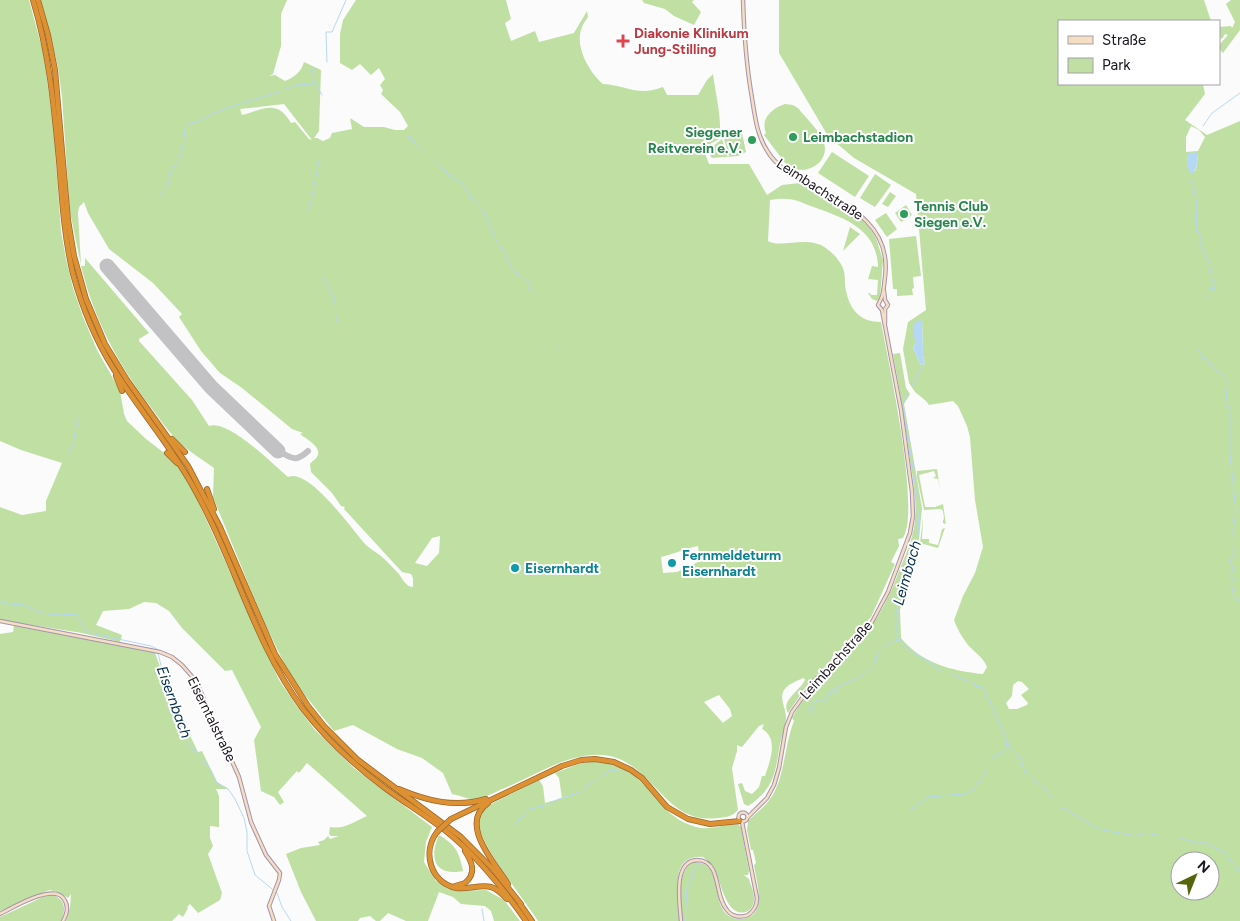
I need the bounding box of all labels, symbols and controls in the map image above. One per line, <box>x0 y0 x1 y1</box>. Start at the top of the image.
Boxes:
legend <box>1058 20 1220 85</box>
place label: Diakonie Klinikum Jung-Stilling <box>634 25 749 58</box>
text: Straße <box>1102 31 1146 49</box>
marker: Diakonie Klinikum Jung-Stilling <box>616 34 630 48</box>
text: Park <box>1102 56 1131 74</box>
place label: Siegener Reitverein e.V. <box>648 124 743 157</box>
place label: Leimbachstadion <box>803 129 913 146</box>
marker: Leimbachstadion <box>787 131 799 143</box>
marker: Siegener Reitverein e.V. <box>746 134 758 146</box>
street label: Leimbachstraße <box>773 155 867 224</box>
place label: Tennis Club Siegen e.V. <box>914 198 988 231</box>
marker: Tennis Club Siegen e.V. <box>898 208 910 220</box>
water label: Leimbach <box>889 539 925 607</box>
place label: Fernmeldeturm Eisernhardt <box>682 547 781 580</box>
marker: Fernmeldeturm Eisernhardt <box>666 557 678 569</box>
place label: Eisernhardt <box>525 560 600 577</box>
marker: Eisernhardt <box>509 562 521 574</box>
street label: Leimbachstraße <box>797 617 876 703</box>
water label: Eisernbach <box>153 664 195 740</box>
street label: Eiserntalstraße <box>184 674 240 765</box>
north arrow <box>1170 851 1220 901</box>
text: N <box>1194 857 1213 877</box>

